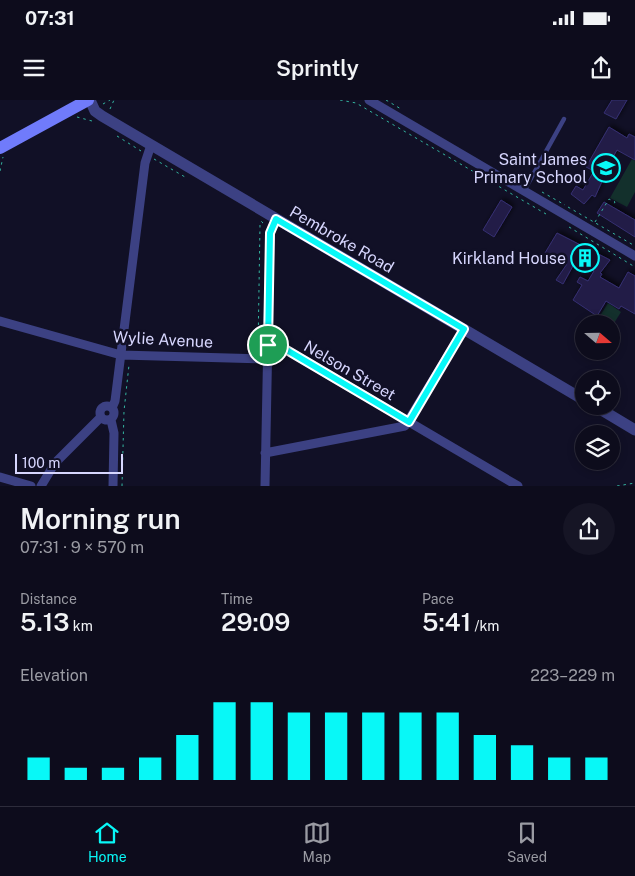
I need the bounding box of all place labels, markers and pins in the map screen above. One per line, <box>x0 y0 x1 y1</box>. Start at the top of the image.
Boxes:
place label: Saint James Primary School <box>473 150 587 187</box>
school or university icon: Saint James Primary School <box>591 153 621 183</box>
building icon: Kirkland House <box>570 243 600 273</box>
place label: Kirkland House <box>452 249 566 268</box>
pin <box>247 324 289 366</box>

